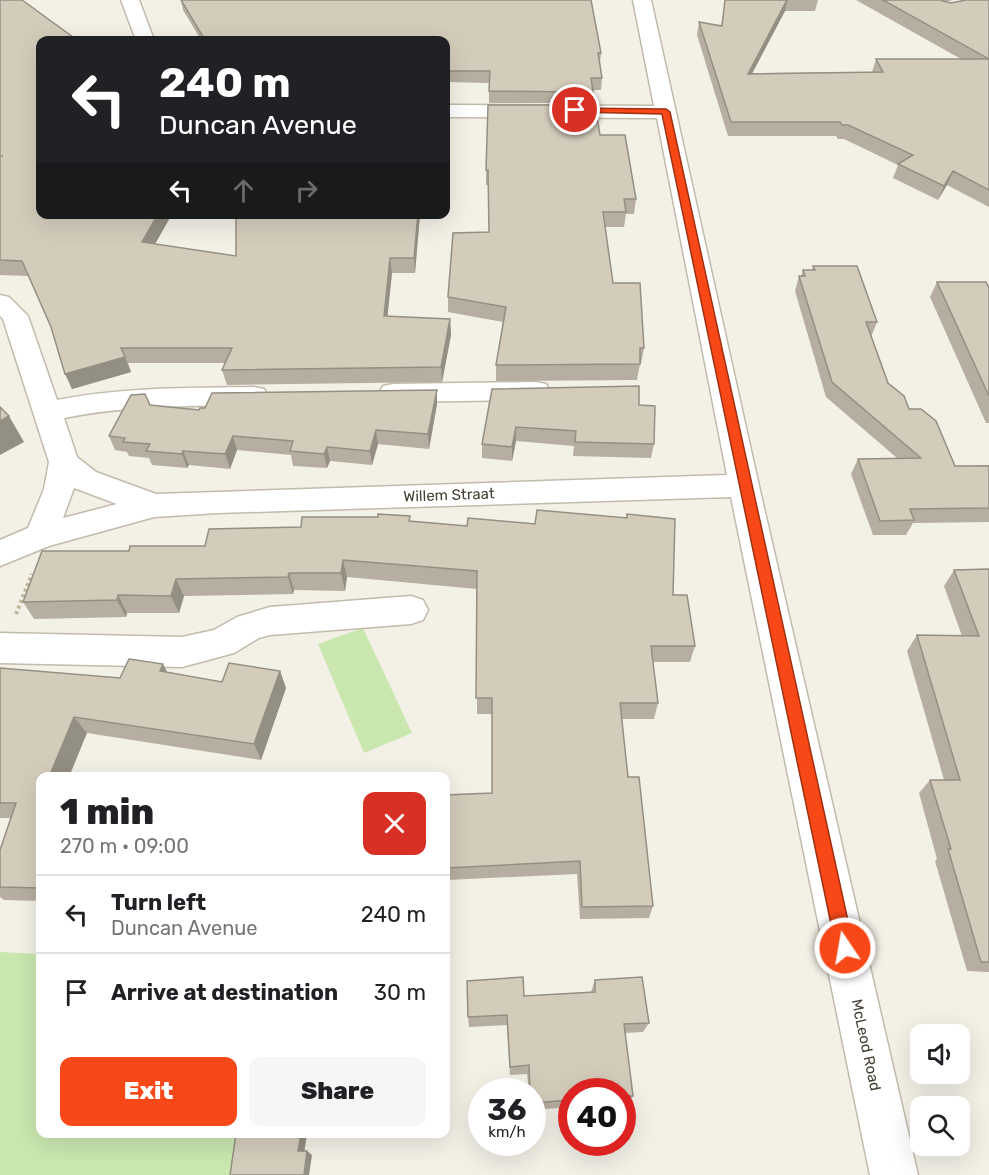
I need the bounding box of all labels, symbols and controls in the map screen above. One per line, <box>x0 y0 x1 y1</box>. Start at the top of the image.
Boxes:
text: 240 m <box>159 58 291 108</box>
icon: left <box>60 60 138 138</box>
pin <box>549 84 600 135</box>
icon: arrive <box>558 93 591 126</box>
text: Duncan Avenue <box>159 109 357 141</box>
icon: left <box>164 174 197 207</box>
icon: ahead <box>227 174 260 207</box>
icon: right <box>290 174 323 207</box>
street label: Willem Straat <box>403 484 495 506</box>
text: 1 min <box>60 790 154 833</box>
button: close <box>363 792 426 855</box>
text: 270 m · 09:00 <box>60 834 189 858</box>
text: Turn left <box>111 889 206 916</box>
icon: left <box>60 898 93 931</box>
text: 240 m <box>361 901 426 928</box>
text: Duncan Avenue <box>111 916 258 940</box>
position arrow <box>813 916 877 980</box>
icon: arrive <box>60 976 93 1009</box>
text: Arrive at destination <box>111 979 338 1006</box>
text: 30 m <box>374 979 426 1006</box>
street label: McLeod Road <box>847 997 885 1093</box>
map controls <box>910 1024 970 1156</box>
button: sound <box>910 1024 970 1084</box>
button: Exit <box>60 1057 237 1126</box>
button: Share <box>249 1057 426 1126</box>
speed limit sign: 40 <box>558 1078 636 1156</box>
text: 36 <box>487 1092 527 1128</box>
button: search <box>910 1096 970 1156</box>
text: km/h <box>488 1123 526 1141</box>

